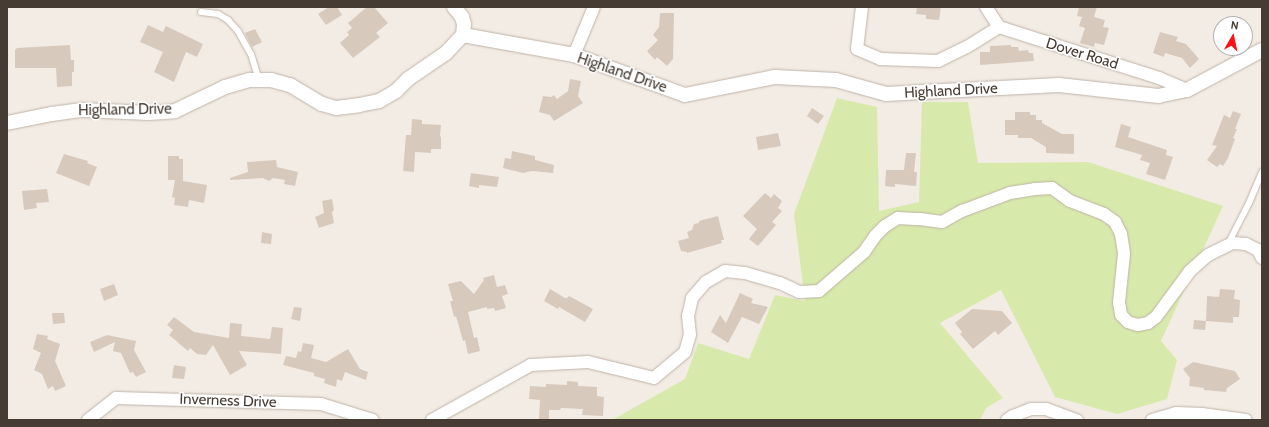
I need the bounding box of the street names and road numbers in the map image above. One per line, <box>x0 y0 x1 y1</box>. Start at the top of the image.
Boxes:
street label: Dover Road <box>1044 35 1120 73</box>
street label: Highland Drive <box>575 49 669 97</box>
street label: Highland Drive <box>904 80 998 102</box>
street label: Highland Drive <box>78 100 172 120</box>
street label: Inverness Drive <box>179 390 277 412</box>

